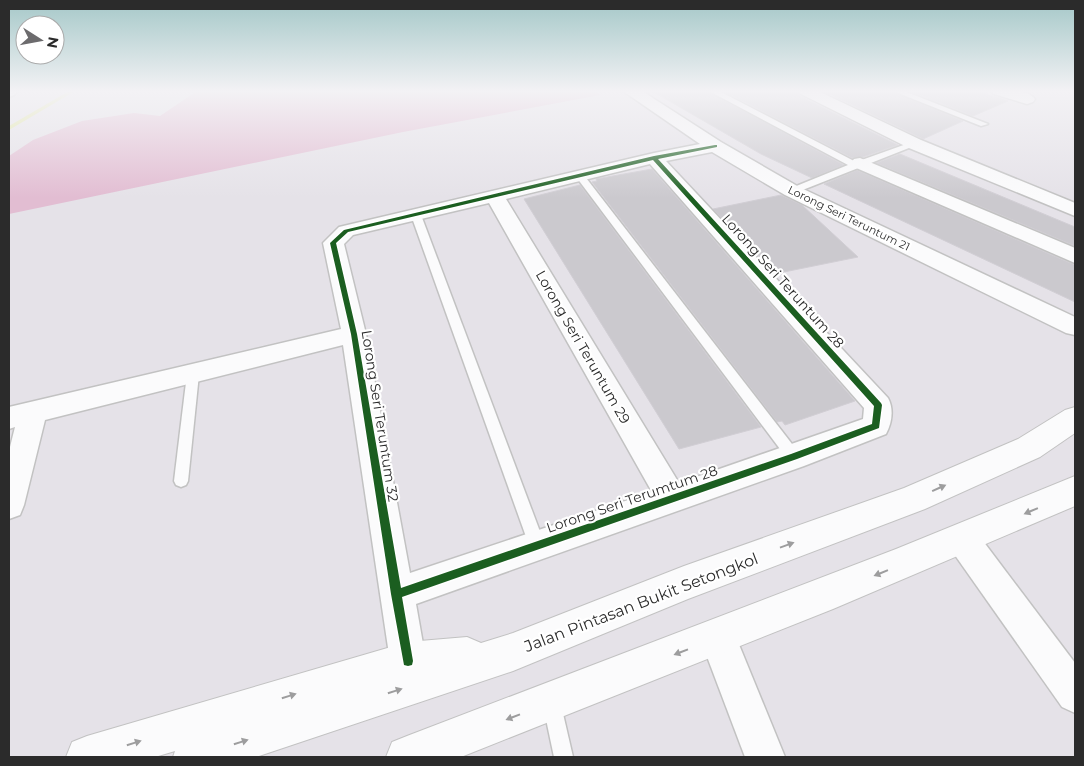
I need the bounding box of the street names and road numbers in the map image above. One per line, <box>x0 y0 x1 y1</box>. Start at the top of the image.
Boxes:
street label: Lorong Seri Teruntum 21 <box>786 182 912 254</box>
street label: Lorong Seri Teruntum 28 <box>718 210 848 352</box>
street label: Lorong Seri Teruntum 29 <box>532 267 634 427</box>
street label: Lorong Seri Teruntum 32 <box>358 329 402 503</box>
street label: Lorong Seri Terumtum 28 <box>544 461 720 537</box>
street label: Jalan Pintasan Bukit Setongkol <box>521 549 761 656</box>

